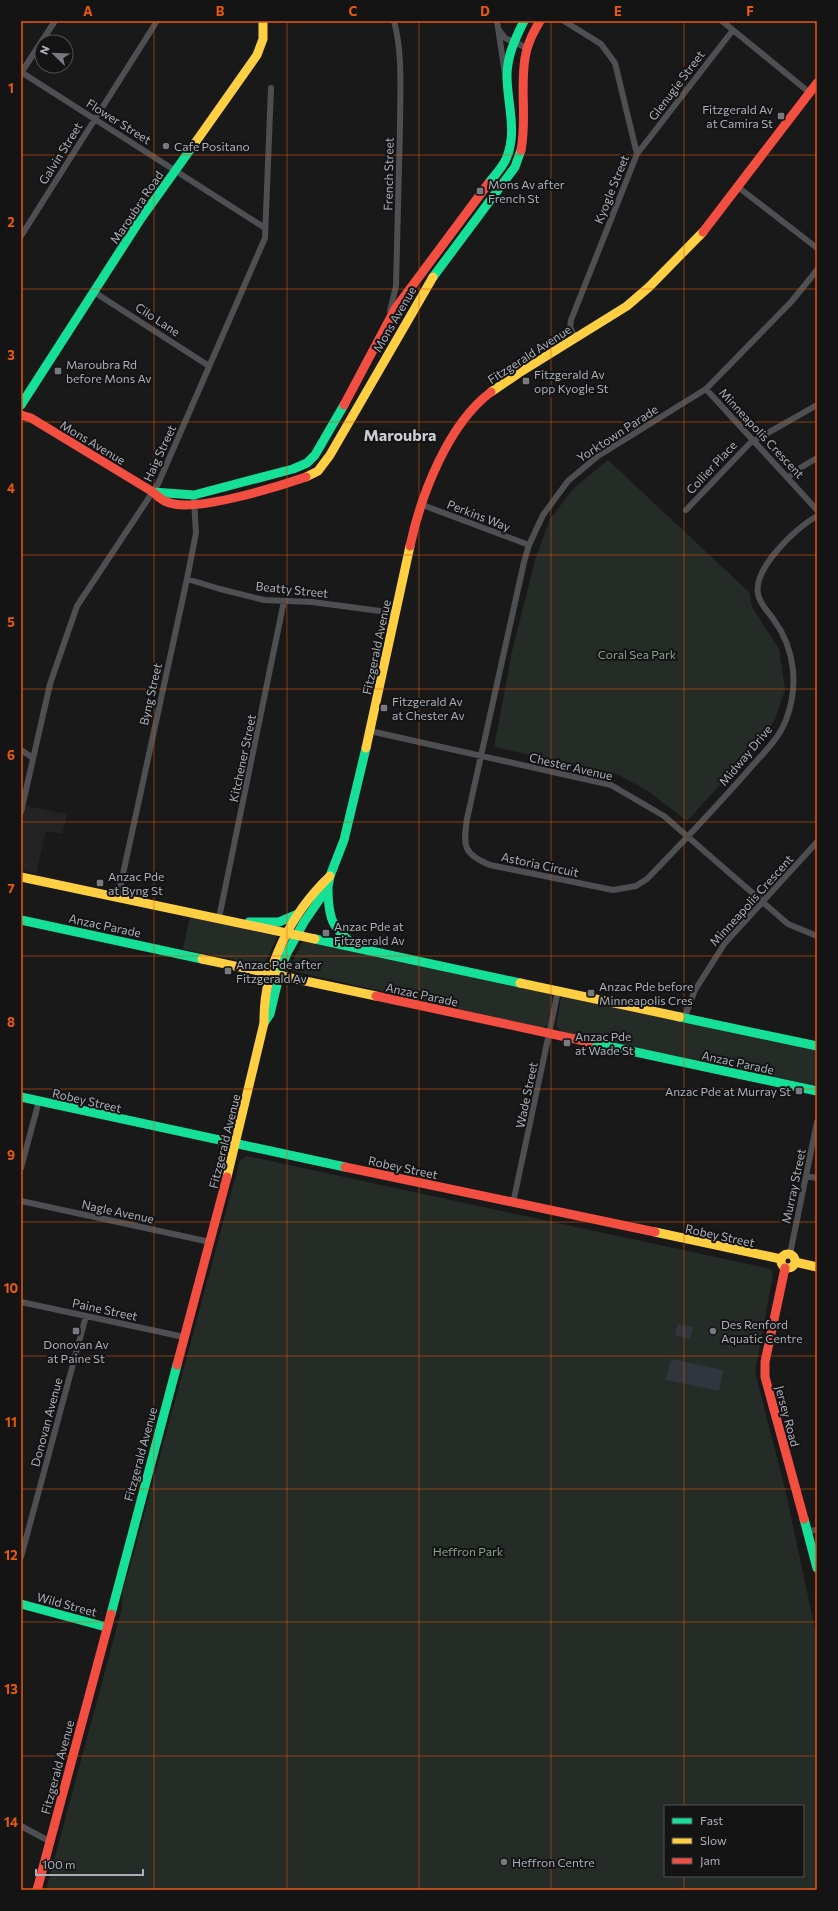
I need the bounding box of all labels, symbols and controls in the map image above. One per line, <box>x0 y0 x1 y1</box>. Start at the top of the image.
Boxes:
text: A <box>83 3 93 19</box>
text: B <box>216 3 225 19</box>
text: C <box>349 3 358 19</box>
text: D <box>480 3 490 19</box>
text: E <box>614 3 622 19</box>
text: F <box>746 3 754 19</box>
north arrow <box>34 34 74 74</box>
text: N <box>37 44 52 56</box>
street label: Glenugie Street <box>645 47 707 123</box>
text: 1 <box>8 80 14 96</box>
street label: Flower Street <box>84 96 154 146</box>
place label: Fitzgerald Av at Camira St <box>702 102 773 130</box>
marker: Fitzgerald Av at Camira St <box>776 111 786 121</box>
street label: Galvin Street <box>35 119 85 187</box>
street label: French Street <box>380 137 396 211</box>
place label: Cafe Positano <box>174 139 250 153</box>
marker: Cafe Positano <box>161 141 171 151</box>
street label: Kyogle Street <box>591 153 631 225</box>
street label: Maroubra Road <box>107 168 165 246</box>
place label: Mons Av after French St <box>488 177 565 205</box>
marker: Mons Av after French St <box>475 186 485 196</box>
text: 2 <box>7 214 15 230</box>
street label: Mons Avenue <box>370 284 418 354</box>
street label: Cilo Lane <box>133 299 183 339</box>
street label: Fitzgerald Avenue <box>485 322 573 386</box>
text: 3 <box>7 347 15 363</box>
place label: Maroubra Rd before Mons Av <box>66 357 151 385</box>
marker: Maroubra Rd before Mons Av <box>53 366 63 376</box>
place label: Fitzgerald Av opp Kyogle St <box>534 367 609 395</box>
marker: Fitzgerald Av opp Kyogle St <box>521 376 531 386</box>
street label: Minneapolis Crescent <box>717 385 807 481</box>
street label: Yorktown Parade <box>574 402 660 464</box>
street label: Mons Avenue <box>58 417 128 467</box>
street label: Haig Street <box>140 422 178 484</box>
district label: Maroubra <box>363 425 437 444</box>
street label: Collier Place <box>683 438 739 496</box>
text: 4 <box>7 480 15 496</box>
street label: Perkins Way <box>445 497 513 533</box>
street label: Beatty Street <box>255 578 329 600</box>
street label: Fitzgerald Avenue <box>359 598 393 696</box>
text: 5 <box>7 614 15 630</box>
park label: Coral Sea Park <box>598 647 677 661</box>
street label: Byng Street <box>136 661 164 727</box>
place label: Fitzgerald Av at Chester Av <box>392 694 465 722</box>
marker: Fitzgerald Av at Chester Av <box>379 703 389 713</box>
street label: Kitchener Street <box>226 713 258 803</box>
street label: Midway Drive <box>716 722 774 788</box>
text: 6 <box>7 747 15 763</box>
street label: Chester Avenue <box>528 750 614 782</box>
street label: Astoria Circuit <box>500 849 580 879</box>
street label: Minneapolis Crescent <box>706 852 796 948</box>
place label: Anzac Pde at Byng St <box>108 869 164 897</box>
marker: Anzac Pde at Byng St <box>95 878 105 888</box>
text: 7 <box>7 880 15 896</box>
street label: Anzac Parade <box>68 910 142 940</box>
place label: Anzac Pde at Fitzgerald Av <box>334 919 405 947</box>
marker: Anzac Pde at Fitzgerald Av <box>321 928 331 938</box>
place label: Anzac Pde after Fitzgerald Av <box>236 957 322 985</box>
marker: Anzac Pde after Fitzgerald Av <box>223 966 233 976</box>
street label: Anzac Parade <box>385 979 459 1009</box>
place label: Anzac Pde before Minneapolis Cres <box>599 979 693 1007</box>
marker: Anzac Pde before Minneapolis Cres <box>586 988 596 998</box>
text: 8 <box>7 1014 15 1030</box>
place label: Anzac Pde at Wade St <box>575 1029 634 1057</box>
marker: Anzac Pde at Wade St <box>562 1038 572 1048</box>
street label: Anzac Parade <box>701 1047 775 1077</box>
street label: Wade Street <box>512 1061 540 1129</box>
place label: Anzac Pde at Murray St <box>665 1084 791 1098</box>
street label: Robey Street <box>51 1085 123 1115</box>
marker: Anzac Pde at Murray St <box>794 1086 804 1096</box>
street label: Fitzgerald Avenue <box>205 1092 243 1190</box>
text: 9 <box>7 1147 15 1163</box>
street label: Murray Street <box>778 1147 808 1225</box>
street label: Robey Street <box>367 1153 439 1181</box>
street label: Nagle Avenue <box>81 1197 155 1225</box>
street label: Robey Street <box>684 1221 756 1249</box>
text: 10 <box>4 1280 19 1296</box>
street label: Paine Street <box>71 1295 139 1323</box>
place label: Des Renford Aquatic Centre <box>721 1317 803 1345</box>
marker: Donovan Av at Paine St <box>71 1326 81 1336</box>
marker: Des Renford Aquatic Centre <box>708 1326 718 1336</box>
place label: Donovan Av at Paine St <box>43 1337 109 1365</box>
street label: Donovan Avenue <box>27 1376 65 1468</box>
street label: Jersey Road <box>772 1384 803 1448</box>
street label: Fitzgerald Avenue <box>121 1405 159 1503</box>
text: 11 <box>5 1414 17 1430</box>
park label: Heffron Park <box>433 1544 504 1558</box>
text: 12 <box>4 1547 18 1563</box>
street label: Wild Street <box>35 1589 99 1619</box>
text: 13 <box>4 1681 18 1697</box>
street label: Fitzgerald Avenue <box>38 1718 76 1816</box>
legend <box>664 1805 804 1877</box>
text: Fast <box>700 1813 723 1827</box>
text: 14 <box>4 1814 18 1830</box>
text: Slow <box>700 1833 727 1847</box>
scale bar <box>36 1851 143 1877</box>
text: Jam <box>700 1853 720 1868</box>
place label: Heffron Centre <box>512 1855 595 1869</box>
text: 100 m <box>42 1857 76 1871</box>
marker: Heffron Centre <box>499 1857 509 1867</box>

